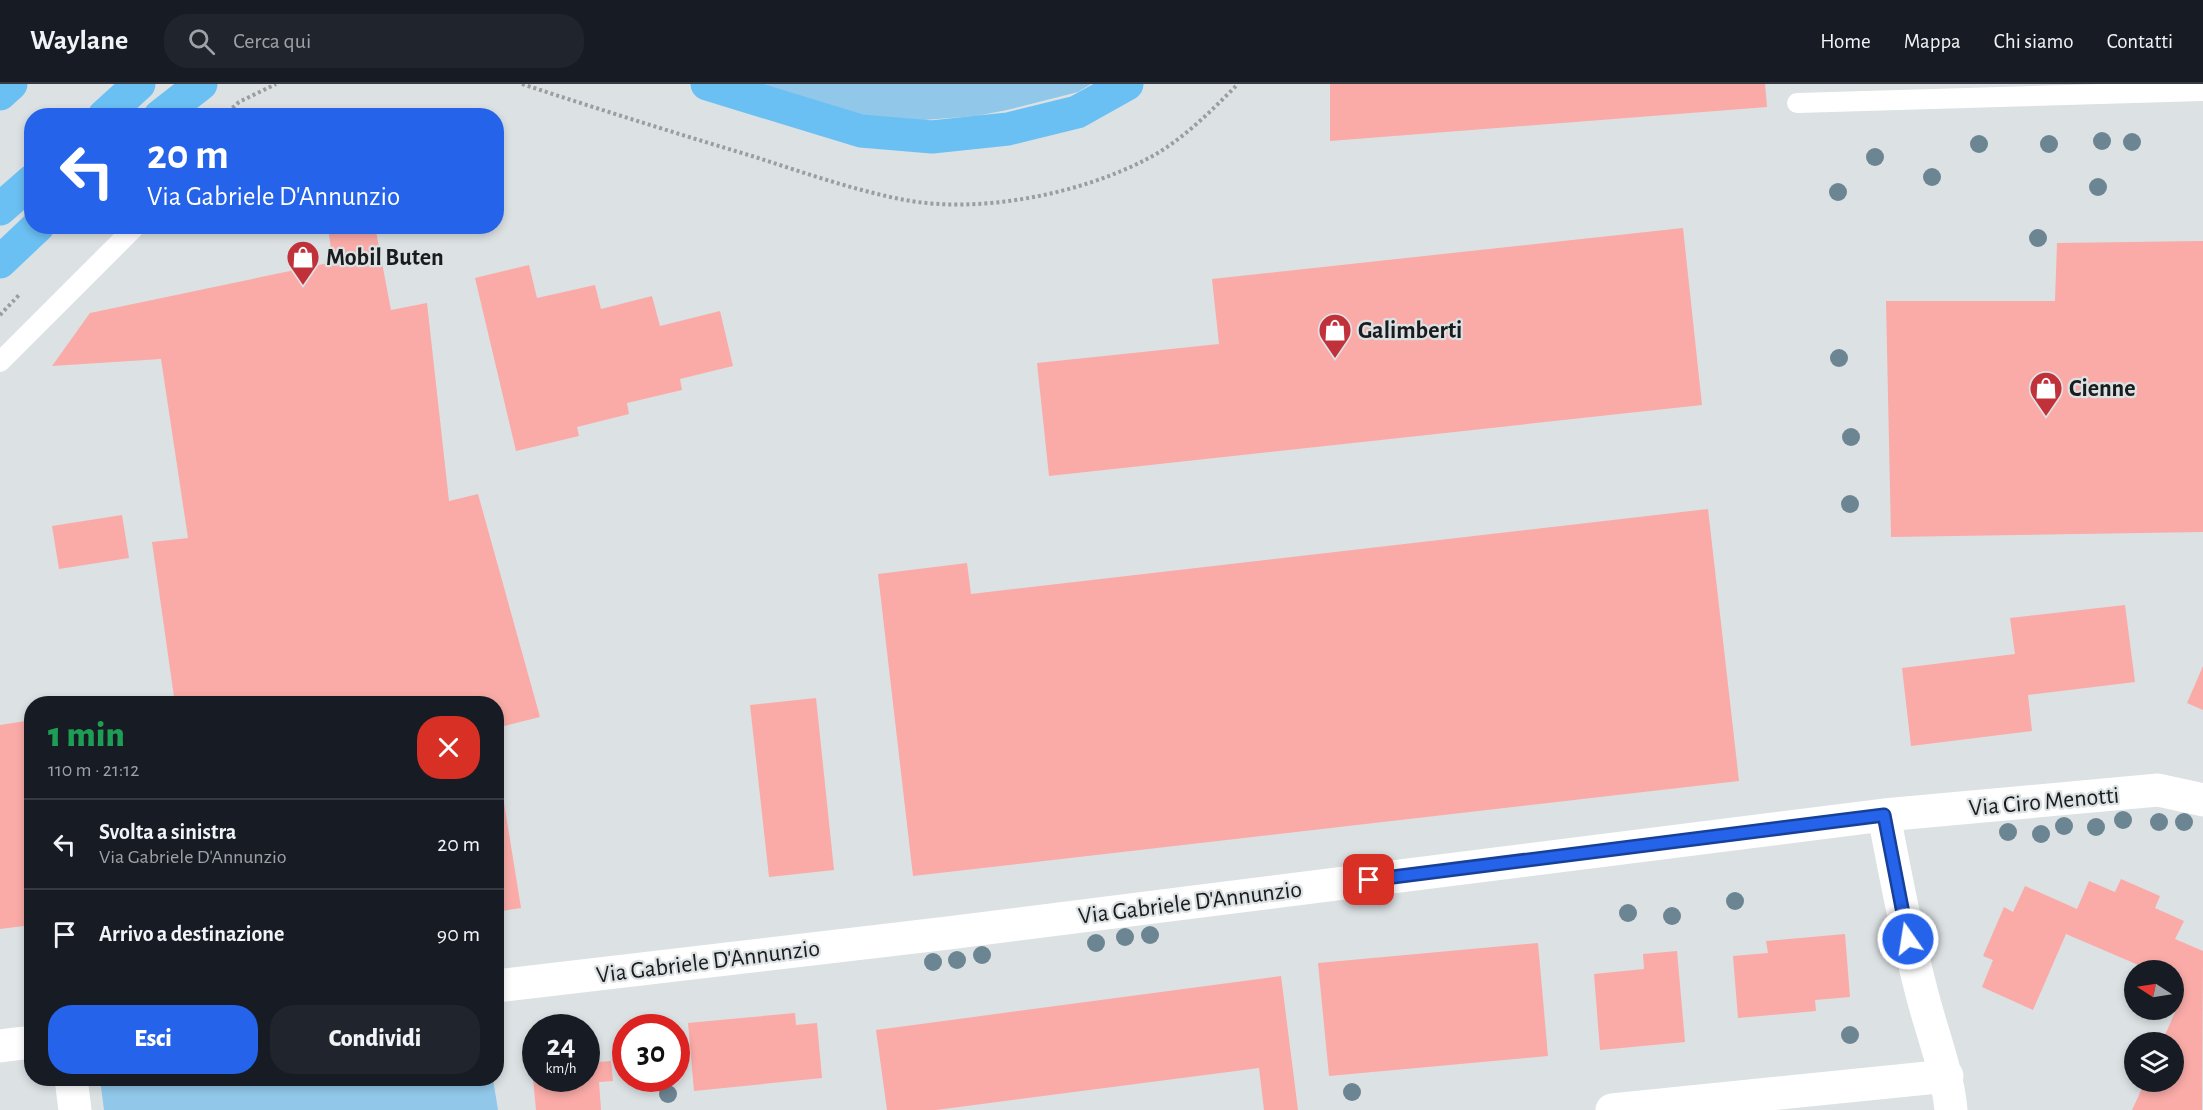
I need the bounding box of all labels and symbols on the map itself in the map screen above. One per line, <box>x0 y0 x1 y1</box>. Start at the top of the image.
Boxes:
shop icon: Mobil Buten <box>285 239 321 286</box>
place label: Mobil Buten <box>326 246 444 270</box>
shop icon: Galimberti <box>1317 312 1353 359</box>
place label: Galimberti <box>1358 319 1462 343</box>
shop icon: Cienne <box>2028 370 2064 417</box>
place label: Cienne <box>2069 377 2136 401</box>
street label: Via Ciro Menotti <box>1968 783 2120 821</box>
pin <box>1343 854 1394 905</box>
street label: Via Gabriele D'Annunzio <box>1077 877 1303 929</box>
position arrow <box>1876 907 1940 971</box>
street label: Via Gabriele D'Annunzio <box>595 936 821 988</box>
north arrow <box>2124 960 2184 1020</box>
speed limit sign: 30 <box>612 1014 690 1092</box>

